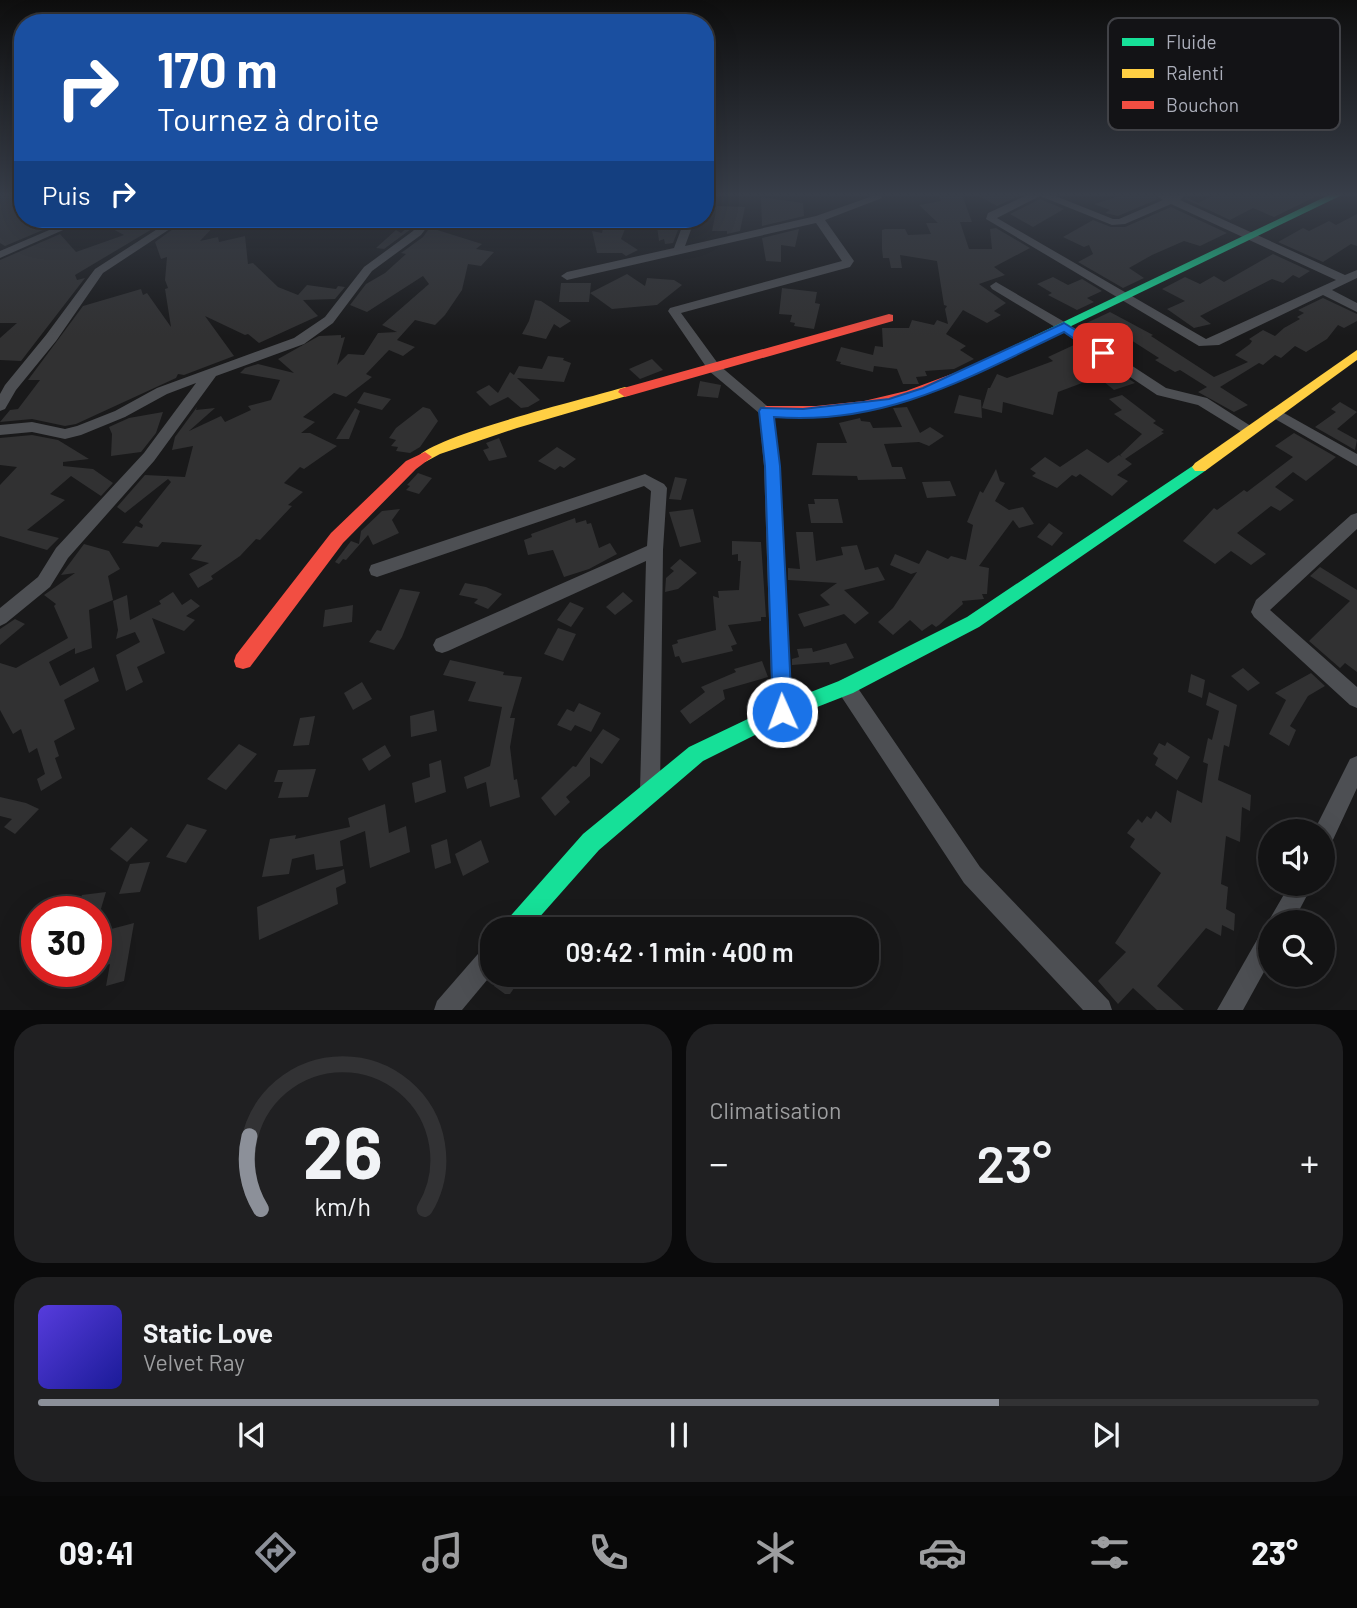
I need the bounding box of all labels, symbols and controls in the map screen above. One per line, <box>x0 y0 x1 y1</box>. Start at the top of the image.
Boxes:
legend <box>1108 18 1340 130</box>
text: Fluide <box>1166 30 1217 53</box>
text: 170 m <box>157 39 277 98</box>
icon: right <box>42 42 133 133</box>
text: Ralenti <box>1166 61 1224 84</box>
text: Bouchon <box>1166 93 1239 116</box>
text: Tournez à droite <box>157 99 379 137</box>
icon: right <box>104 175 142 213</box>
text: Puis <box>42 179 90 210</box>
pin <box>1073 323 1133 383</box>
icon: arrive <box>1084 334 1122 372</box>
position arrow <box>745 675 819 749</box>
map controls <box>1258 819 1335 987</box>
button: sound <box>1258 819 1335 896</box>
speed limit sign: 30 <box>21 896 112 987</box>
button: search <box>1258 910 1335 987</box>
text: 09:42 · 1 min · 400 m <box>566 936 794 967</box>
text: Climatisation <box>710 1096 841 1124</box>
text: 26 <box>303 1107 383 1195</box>
text: 23° <box>977 1131 1052 1193</box>
text: − <box>710 1139 729 1185</box>
text: + <box>1300 1139 1319 1185</box>
text: km/h <box>314 1191 371 1221</box>
text: Static Love <box>143 1317 273 1348</box>
text: Velvet Ray <box>143 1348 245 1376</box>
icon: previous <box>233 1416 271 1454</box>
icon: pause <box>660 1416 698 1454</box>
icon: next <box>1087 1416 1125 1454</box>
icon: directions <box>251 1528 300 1577</box>
icon: music <box>418 1528 467 1577</box>
icon: phone <box>584 1528 633 1577</box>
icon: climate <box>751 1528 800 1577</box>
icon: car <box>918 1528 967 1577</box>
icon: filters <box>1085 1528 1134 1577</box>
text: 09:41 <box>59 1533 133 1571</box>
text: 23° <box>1251 1533 1298 1571</box>

